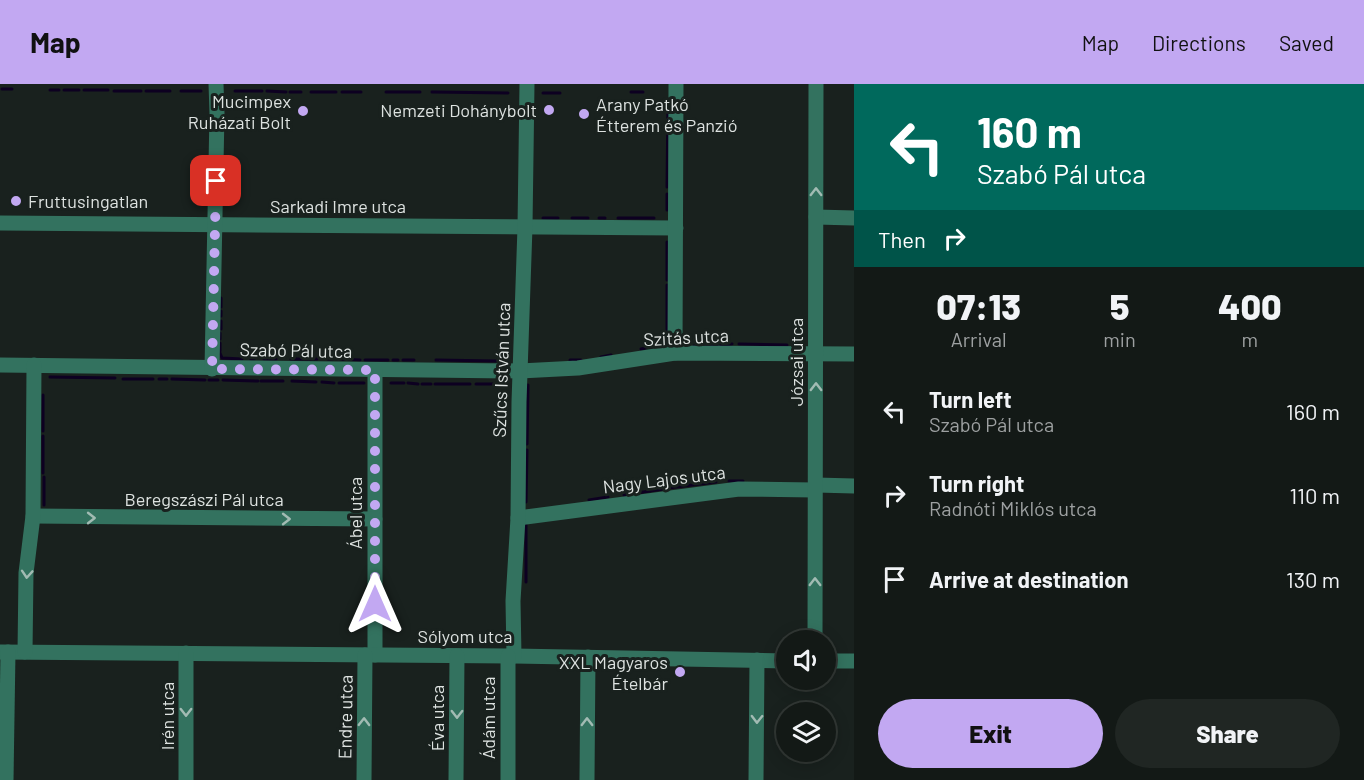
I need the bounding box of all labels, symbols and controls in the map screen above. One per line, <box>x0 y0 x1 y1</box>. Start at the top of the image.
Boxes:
text: Map <box>30 25 81 59</box>
text: Map <box>1082 30 1119 55</box>
text: Directions <box>1152 30 1246 55</box>
text: Saved <box>1279 30 1334 55</box>
place label: Mucimpex Ruházati Bolt <box>188 90 291 133</box>
place label: Arany Patkó Étterem és Panzió <box>596 93 737 136</box>
place label: Nemzeti Dohánybolt <box>380 99 537 121</box>
marker: Nemzeti Dohánybolt <box>542 103 556 117</box>
marker: Mucimpex Ruházati Bolt <box>296 104 310 118</box>
text: 160 m <box>977 106 1082 156</box>
marker: Arany Patkó Étterem és Panzió <box>577 107 591 121</box>
icon: left <box>878 108 956 186</box>
pin <box>190 155 241 206</box>
text: Szabó Pál utca <box>977 157 1146 189</box>
icon: arrive <box>199 164 232 197</box>
one-way arrow <box>810 188 822 197</box>
place label: Fruttusingatlan <box>28 190 148 212</box>
marker: Fruttusingatlan <box>9 194 23 208</box>
street label: Sarkadi Imre utca <box>270 195 406 217</box>
icon: right <box>938 222 971 255</box>
text: Then <box>878 226 926 252</box>
text: 07:13 <box>936 284 1021 327</box>
text: 5 <box>1110 284 1129 327</box>
text: 400 <box>1218 284 1282 327</box>
street label: Szűcs István utca <box>488 302 514 438</box>
street label: Józsai utca <box>785 318 807 406</box>
street label: Szitás utca <box>643 324 729 350</box>
text: Arrival <box>951 327 1007 351</box>
text: min <box>1103 327 1136 351</box>
text: m <box>1242 327 1258 351</box>
street label: Szabó Pál utca <box>239 338 353 362</box>
one-way arrow <box>810 383 822 392</box>
text: Turn left <box>929 386 1012 412</box>
icon: left <box>878 395 911 428</box>
text: 160 m <box>1286 398 1340 424</box>
text: Szabó Pál utca <box>929 412 1054 436</box>
street label: Nagy Lajos utca <box>601 461 727 497</box>
text: Turn right <box>929 470 1024 496</box>
street label: Ábel utca <box>344 477 366 549</box>
icon: right <box>878 479 911 512</box>
text: 110 m <box>1290 482 1340 508</box>
street label: Beregszászi Pál utca <box>124 488 284 510</box>
text: Radnóti Miklós utca <box>929 496 1097 520</box>
one-way arrow <box>87 511 96 524</box>
one-way arrow <box>282 513 291 525</box>
icon: arrive <box>878 563 911 596</box>
text: Arrive at destination <box>929 566 1128 592</box>
text: 130 m <box>1286 566 1340 592</box>
one-way arrow <box>20 570 33 579</box>
position arrow <box>343 572 407 636</box>
one-way arrow <box>809 578 821 587</box>
street label: Sólyom utca <box>417 625 513 647</box>
map controls <box>776 630 836 762</box>
button: sound <box>776 630 836 690</box>
place label: XXL Magyaros Ételbár <box>559 651 668 694</box>
marker: XXL Magyaros Ételbár <box>673 665 687 679</box>
street label: Endre utca <box>333 675 357 759</box>
street label: Ádám utca <box>477 677 499 759</box>
street label: Irén utca <box>156 682 178 750</box>
street label: Éva utca <box>426 685 448 751</box>
button: Exit <box>878 699 1103 768</box>
button: Share <box>1115 699 1340 768</box>
button: layers <box>776 702 836 762</box>
one-way arrow <box>180 707 192 716</box>
one-way arrow <box>451 710 463 719</box>
one-way arrow <box>750 714 763 723</box>
one-way arrow <box>358 717 370 726</box>
one-way arrow <box>581 717 594 726</box>

